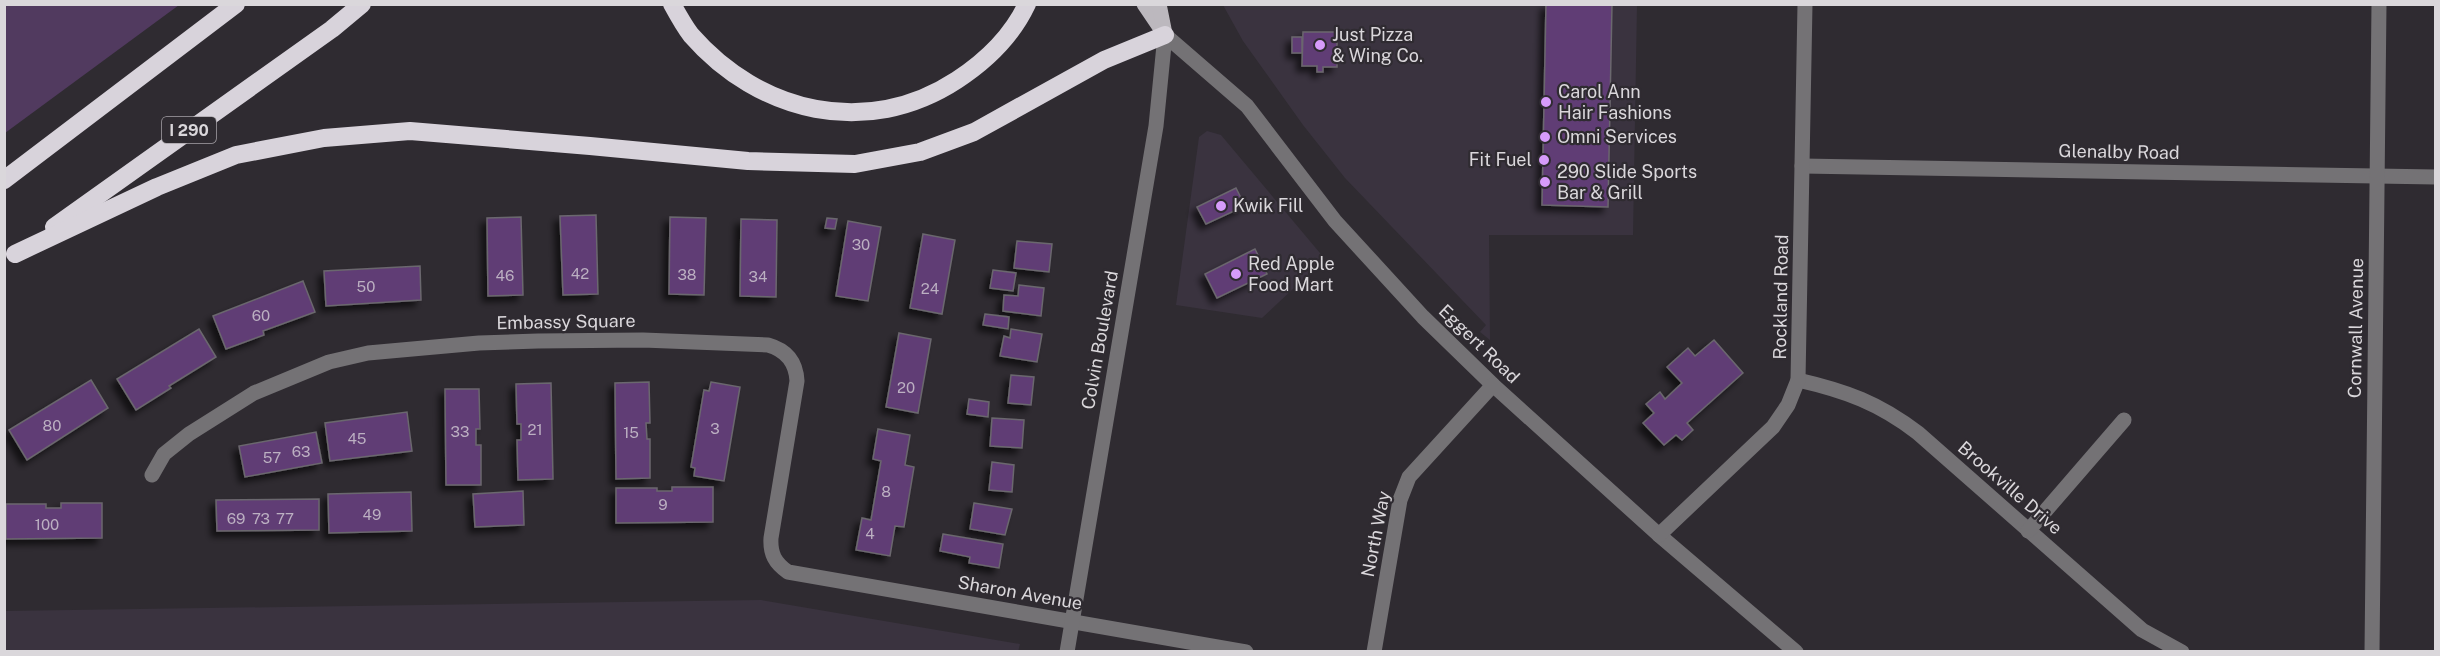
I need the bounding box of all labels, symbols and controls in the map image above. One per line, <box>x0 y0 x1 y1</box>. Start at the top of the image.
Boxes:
place label: Just Pizza & Wing Co. <box>1332 24 1423 66</box>
marker: Just Pizza & Wing Co. <box>1313 38 1327 52</box>
place label: Carol Ann Hair Fashions <box>1558 81 1672 123</box>
marker: Carol Ann Hair Fashions <box>1539 95 1553 109</box>
road number: I 290 <box>162 117 216 143</box>
place label: Omni Services <box>1557 126 1677 147</box>
marker: Omni Services <box>1538 130 1552 144</box>
street label: Glenalby Road <box>2058 140 2180 163</box>
place label: Fit Fuel <box>1469 149 1532 170</box>
marker: Fit Fuel <box>1537 153 1551 167</box>
place label: 290 Slide Sports Bar & Grill <box>1557 161 1697 203</box>
marker: 290 Slide Sports Bar & Grill <box>1538 175 1552 189</box>
place label: Kwik Fill <box>1233 195 1304 216</box>
marker: Kwik Fill <box>1214 199 1228 213</box>
street label: Rockland Road <box>1769 234 1792 360</box>
house number: 30 <box>852 236 870 253</box>
place label: Red Apple Food Mart <box>1248 253 1335 295</box>
street label: Cornwall Avenue <box>2344 258 2367 398</box>
house number: 42 <box>571 265 589 282</box>
house number: 38 <box>677 266 697 283</box>
house number: 46 <box>496 267 514 284</box>
marker: Red Apple Food Mart <box>1229 267 1243 281</box>
house number: 34 <box>749 268 767 285</box>
street label: Colvin Boulevard <box>1077 269 1122 411</box>
house number: 50 <box>357 278 375 295</box>
house number: 24 <box>921 280 939 297</box>
street label: Eggert Road <box>1435 300 1524 387</box>
house number: 60 <box>252 307 270 324</box>
street label: Embassy Square <box>496 310 636 333</box>
house number: 20 <box>897 379 915 396</box>
house number: 80 <box>43 417 61 434</box>
house number: 3 <box>710 420 720 437</box>
house number: 21 <box>527 421 543 438</box>
house number: 33 <box>451 423 469 440</box>
house number: 15 <box>623 424 639 441</box>
house number: 45 <box>348 430 366 447</box>
street label: Brookville Drive <box>1954 437 2067 539</box>
house number: 63 <box>292 443 310 460</box>
house number: 57 <box>263 449 281 466</box>
house number: 8 <box>881 483 891 500</box>
street label: North Way <box>1357 489 1394 579</box>
house number: 9 <box>658 496 668 513</box>
house number: 49 <box>363 506 381 523</box>
house number: 69 <box>227 510 245 527</box>
house number: 73 <box>252 510 270 527</box>
house number: 77 <box>276 510 294 527</box>
house number: 100 <box>35 516 59 533</box>
house number: 4 <box>865 525 875 542</box>
street label: Sharon Avenue <box>956 571 1084 614</box>

